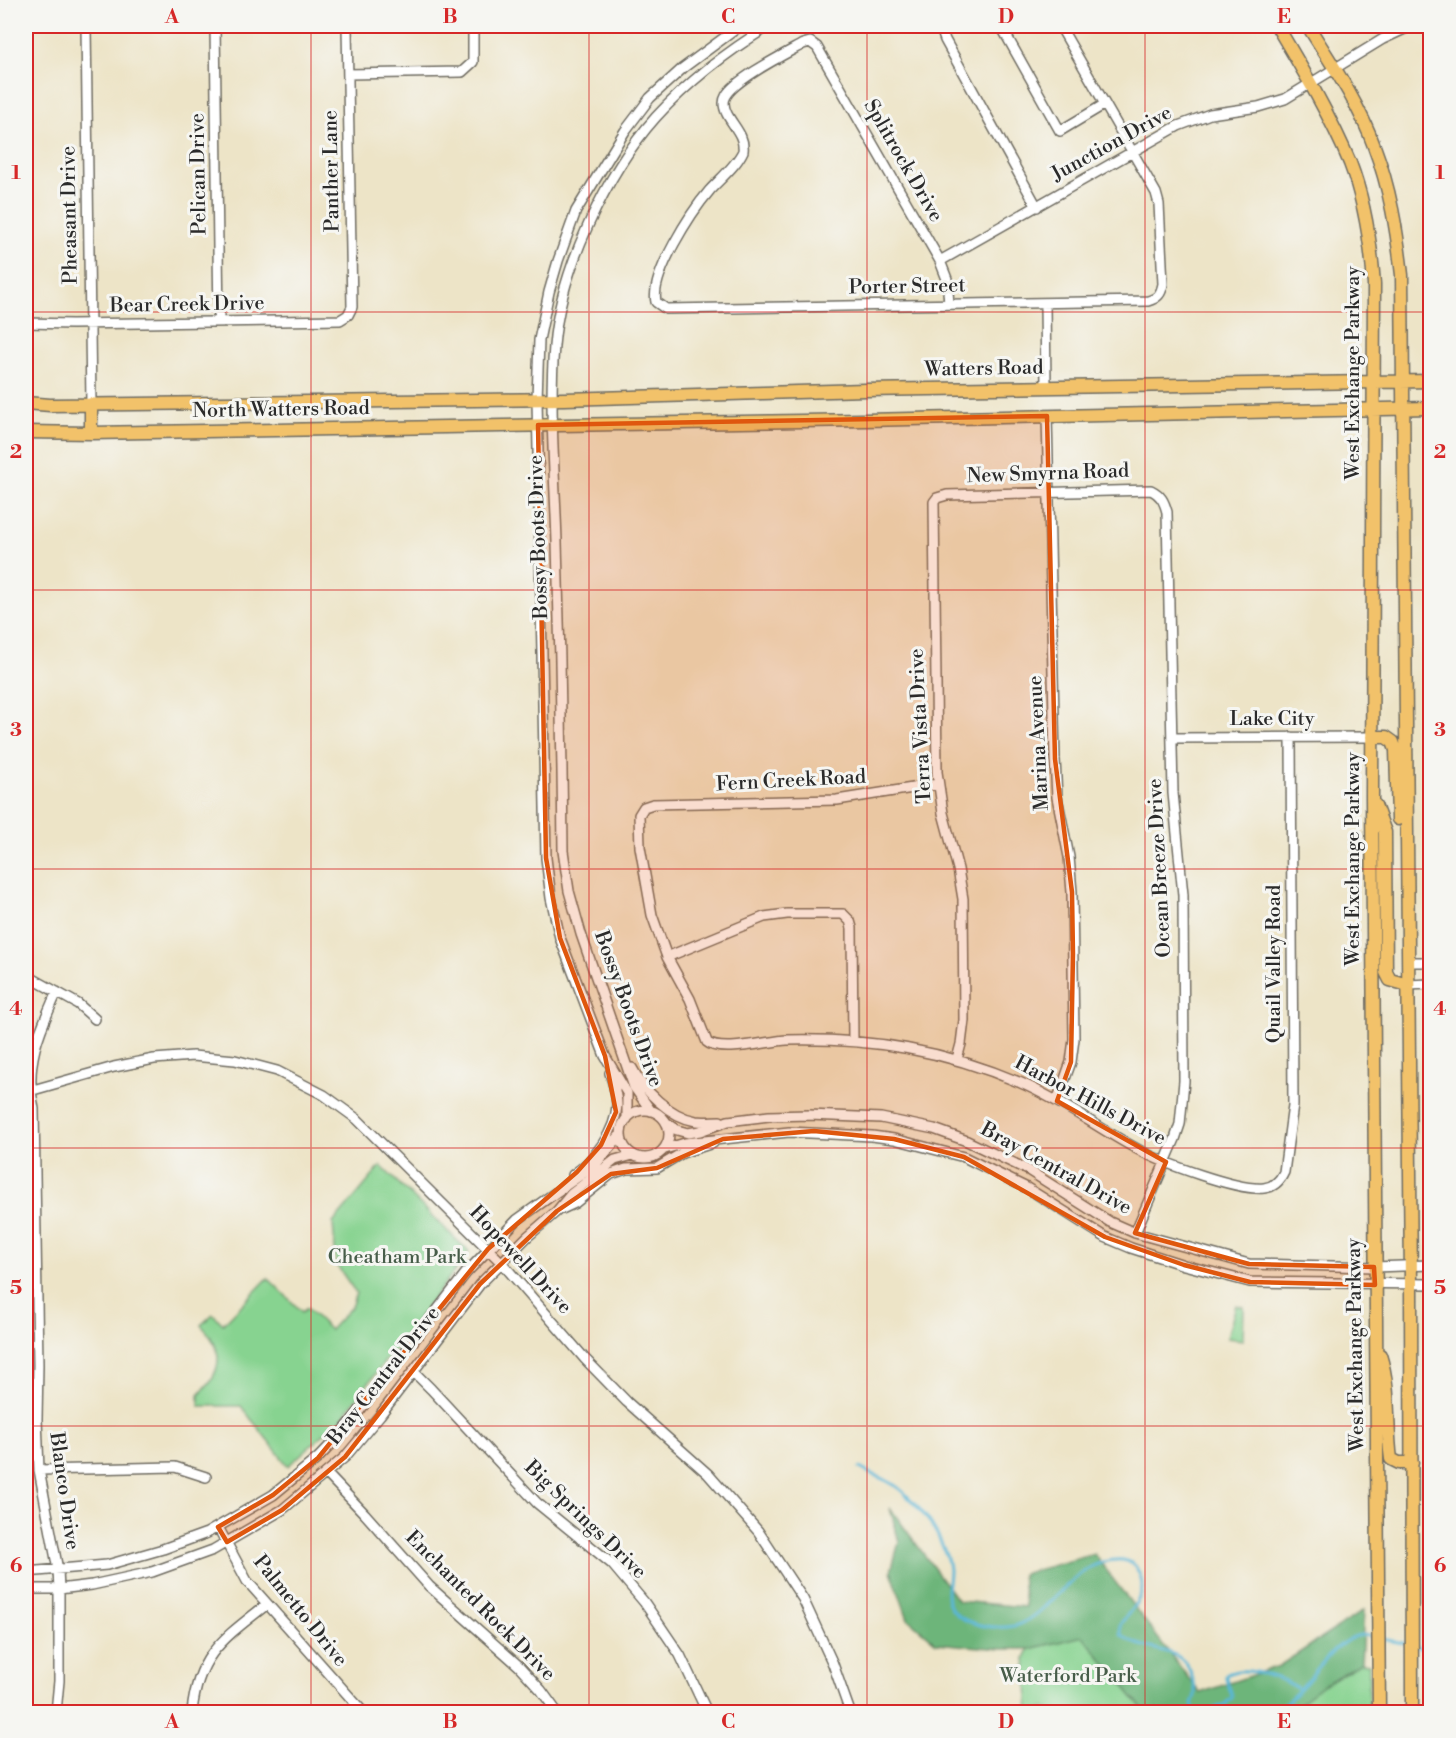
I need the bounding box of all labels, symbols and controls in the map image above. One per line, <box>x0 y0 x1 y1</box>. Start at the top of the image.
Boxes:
text: A <box>164 5 180 30</box>
text: B <box>442 5 458 30</box>
text: C <box>721 5 735 30</box>
text: D <box>998 5 1014 30</box>
text: E <box>1277 5 1291 30</box>
street label: Splitrock Drive <box>858 95 948 227</box>
street label: Junction Drive <box>1047 101 1177 188</box>
street label: Panther Lane <box>318 110 346 232</box>
street label: Pelican Drive <box>185 113 213 235</box>
street label: Pheasant Drive <box>56 145 84 285</box>
text: 1 <box>11 161 21 186</box>
text: 1 <box>1435 161 1445 186</box>
street label: West Exchange Parkway <box>1341 266 1366 481</box>
street label: Porter Street <box>848 273 966 301</box>
street label: Bear Creek Drive <box>108 291 265 319</box>
street label: Watters Road <box>923 355 1044 383</box>
street label: North Watters Road <box>192 396 371 424</box>
text: 2 <box>10 440 22 465</box>
text: 2 <box>1434 440 1446 465</box>
street label: Bossy Boots Drive <box>524 454 554 621</box>
street label: New Smyrna Road <box>966 459 1130 489</box>
street label: Terra Vista Drive <box>904 648 938 804</box>
street label: Marina Avenue <box>1023 675 1055 811</box>
street label: Lake City <box>1230 707 1315 732</box>
text: 3 <box>10 718 22 743</box>
text: 3 <box>1434 718 1446 743</box>
street label: West Exchange Parkway <box>1341 752 1366 967</box>
street label: Fern Creek Road <box>715 765 867 797</box>
street label: Ocean Breeze Drive <box>1143 778 1177 958</box>
street label: Quail Valley Road <box>1262 884 1287 1043</box>
street label: Bossy Boots Drive <box>588 927 668 1090</box>
text: 4 <box>9 997 23 1022</box>
text: 4 <box>1433 997 1447 1022</box>
street label: Harbor Hills Drive <box>1010 1050 1170 1152</box>
street label: Bray Central Drive <box>975 1117 1136 1221</box>
street label: Hopewell Drive <box>463 1200 577 1320</box>
street label: West Exchange Parkway <box>1342 1238 1370 1453</box>
park label: Cheatham Park <box>328 1245 468 1270</box>
text: 5 <box>10 1276 22 1301</box>
text: 5 <box>1434 1276 1446 1301</box>
street label: Bray Central Drive <box>322 1302 446 1451</box>
street label: Blanco Drive <box>43 1430 85 1551</box>
street label: Big Springs Drive <box>518 1455 651 1585</box>
street label: Enchanted Rock Drive <box>400 1526 560 1686</box>
street label: Palmetto Drive <box>247 1550 353 1672</box>
text: 6 <box>10 1554 23 1579</box>
text: 6 <box>1434 1554 1447 1579</box>
park label: Waterford Park <box>999 1664 1138 1689</box>
text: A <box>164 1710 180 1735</box>
text: B <box>442 1710 458 1735</box>
text: C <box>721 1710 735 1735</box>
text: D <box>998 1710 1014 1735</box>
text: E <box>1277 1710 1291 1735</box>

